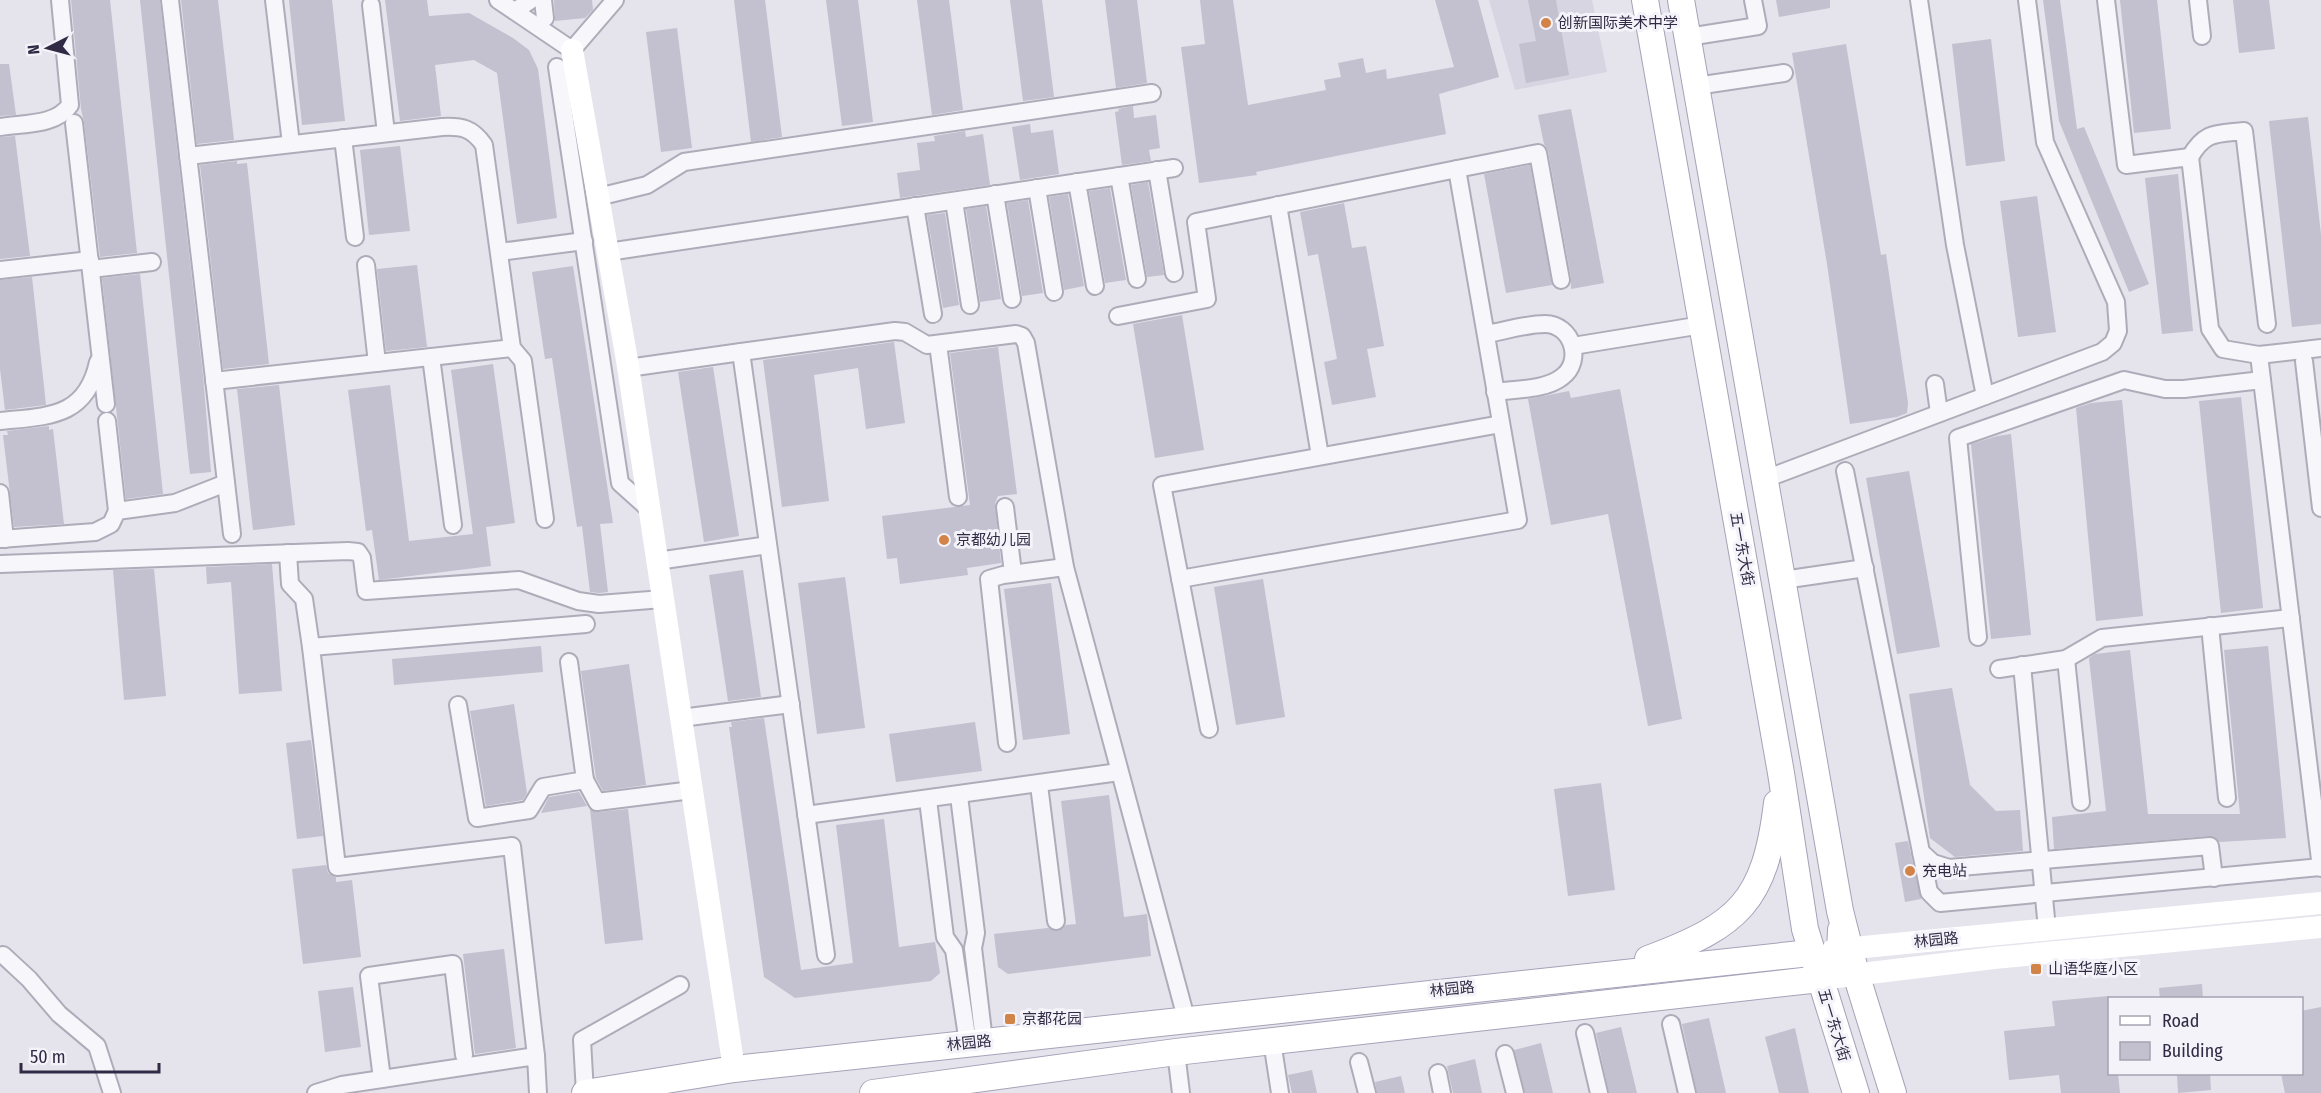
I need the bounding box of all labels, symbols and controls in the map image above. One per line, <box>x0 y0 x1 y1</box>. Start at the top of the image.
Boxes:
place label: 创新国际美术中学 <box>1558 14 1678 32</box>
marker: 创新国际美术中学 <box>1539 16 1553 30</box>
north arrow <box>18 18 78 78</box>
text: N <box>24 44 44 55</box>
street label: 五一东大街 <box>1727 510 1757 588</box>
place label: 京都幼儿园 <box>956 531 1031 549</box>
marker: 京都幼儿园 <box>937 533 951 547</box>
place label: 充电站 <box>1922 862 1967 880</box>
marker: 充电站 <box>1903 864 1917 878</box>
street label: 林园路 <box>1913 929 1959 951</box>
place label: 山语华庭小区 <box>2048 960 2138 978</box>
marker: 山语华庭小区 <box>2029 962 2043 976</box>
street label: 林园路 <box>1429 978 1475 1000</box>
street label: 五一东大街 <box>1814 986 1854 1064</box>
legend <box>2108 997 2303 1075</box>
place label: 京都花园 <box>1022 1010 1082 1028</box>
text: Road <box>2162 1010 2199 1032</box>
marker: 京都花园 <box>1003 1012 1017 1026</box>
street label: 林园路 <box>946 1032 992 1054</box>
scale bar <box>21 1036 159 1074</box>
text: Building <box>2162 1040 2223 1062</box>
text: 50 m <box>30 1046 66 1068</box>

